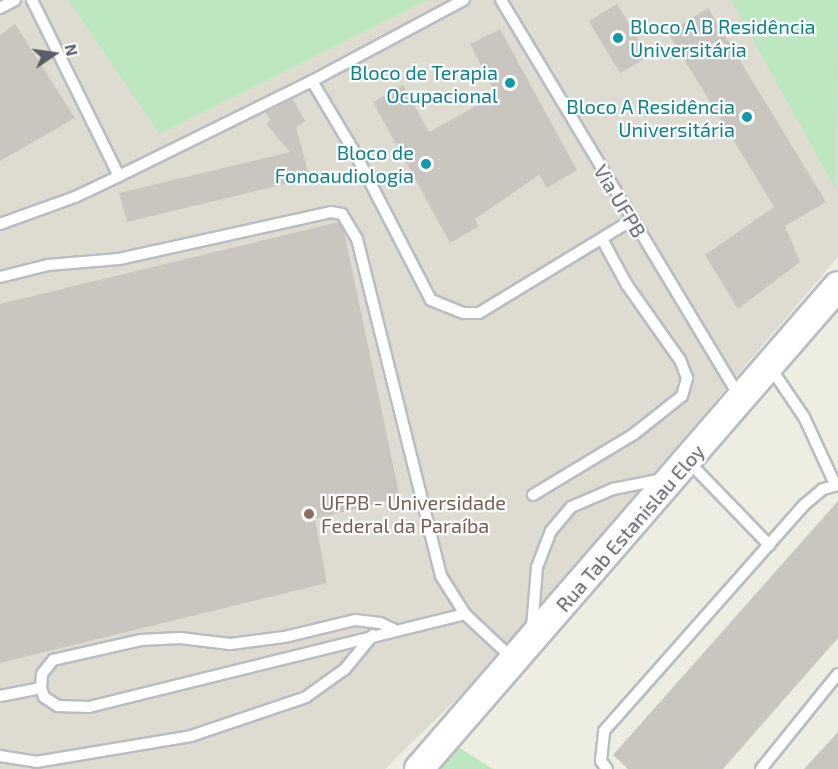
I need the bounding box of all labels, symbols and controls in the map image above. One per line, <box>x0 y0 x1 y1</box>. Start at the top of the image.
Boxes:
place label: Bloco A B Residência Universitária <box>630 14 817 61</box>
north arrow <box>24 24 84 84</box>
marker: Bloco A B Residência Universitária <box>611 31 625 45</box>
text: N <box>61 42 83 58</box>
place label: Bloco de Terapia Ocupacional <box>350 60 498 107</box>
marker: Bloco de Terapia Ocupacional <box>503 76 517 90</box>
place label: Bloco A Residência Universitária <box>565 94 735 141</box>
marker: Bloco A Residência Universitária <box>740 110 754 124</box>
place label: Bloco de Fonoaudiologia <box>275 140 414 187</box>
marker: Bloco de Fonoaudiologia <box>419 157 433 171</box>
street label: Via UFPB <box>589 160 651 242</box>
street label: Rua Tab Estanislau Eloy <box>551 439 709 617</box>
place label: UFPB - Universidade Federal da Paraíba <box>321 490 506 537</box>
marker: UFPB - Universidade Federal da Paraíba <box>302 507 316 521</box>

